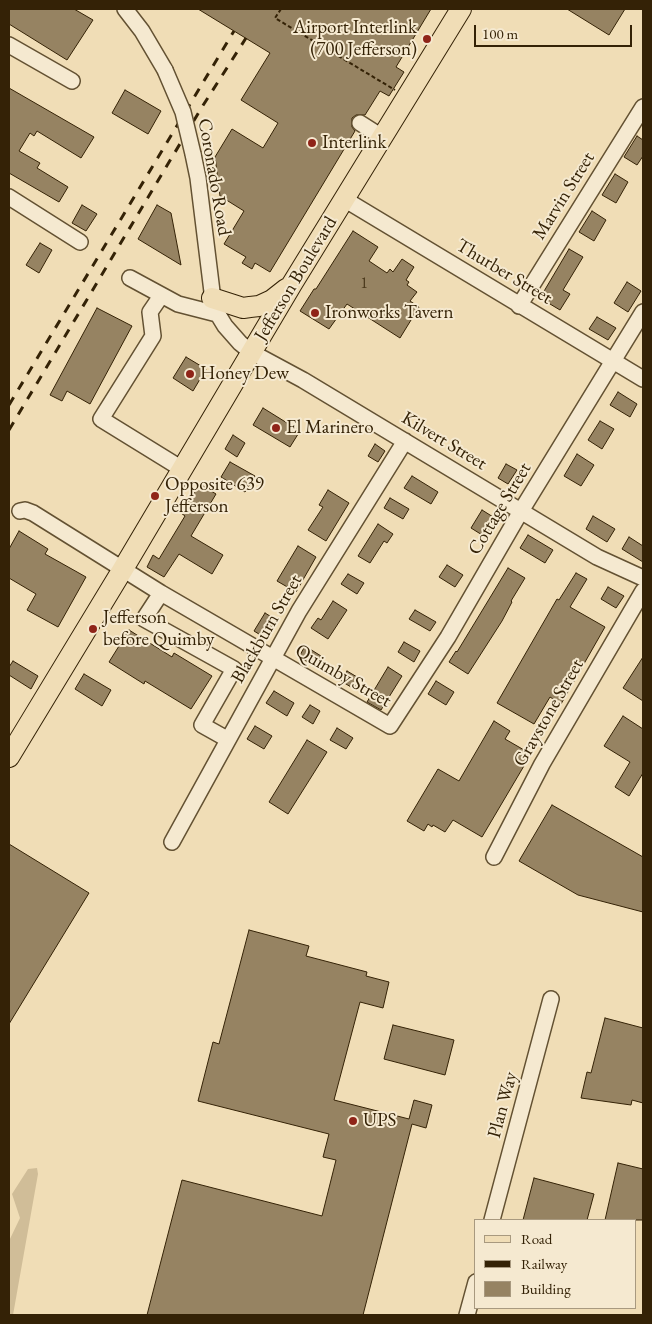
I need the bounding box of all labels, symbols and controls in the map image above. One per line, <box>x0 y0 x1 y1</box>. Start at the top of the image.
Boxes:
scale bar <box>477 15 634 47</box>
place label: Airport Interlink (700 Jefferson) <box>293 17 417 61</box>
text: 100 m <box>482 24 518 43</box>
marker: Airport Interlink (700 Jefferson) <box>421 33 433 45</box>
street label: Coronado Road <box>192 117 236 237</box>
place label: Interlink <box>322 132 386 154</box>
marker: Interlink <box>306 137 318 149</box>
street label: Marvin Street <box>528 148 600 244</box>
street label: Jefferson Boulevard <box>250 212 342 346</box>
street label: Thurber Street <box>452 234 556 310</box>
house number: 1 <box>360 274 368 294</box>
place label: Ironworks Tavern <box>325 302 453 324</box>
marker: Ironworks Tavern <box>309 307 321 319</box>
place label: Honey Dew <box>200 363 289 385</box>
marker: Honey Dew <box>184 368 196 380</box>
street label: Kilvert Street <box>397 407 491 475</box>
place label: El Marinero <box>286 417 374 439</box>
marker: El Marinero <box>270 422 282 434</box>
street label: Cottage Street <box>464 459 536 559</box>
place label: Opposite 639 Jefferson <box>165 474 264 518</box>
marker: Opposite 639 Jefferson <box>149 490 161 502</box>
street label: Blackburn Street <box>227 571 307 687</box>
place label: Jefferson before Quimby <box>103 607 214 651</box>
marker: Jefferson before Quimby <box>87 623 99 635</box>
street label: Quimby Street <box>291 639 395 713</box>
street label: Graystone Street <box>509 655 589 771</box>
street label: Plan Way <box>483 1069 523 1141</box>
place label: UPS <box>363 1110 396 1132</box>
marker: UPS <box>347 1115 359 1127</box>
legend <box>474 1219 637 1309</box>
text: Road <box>521 1229 552 1248</box>
text: Railway <box>521 1254 567 1273</box>
text: Building <box>521 1279 571 1298</box>

